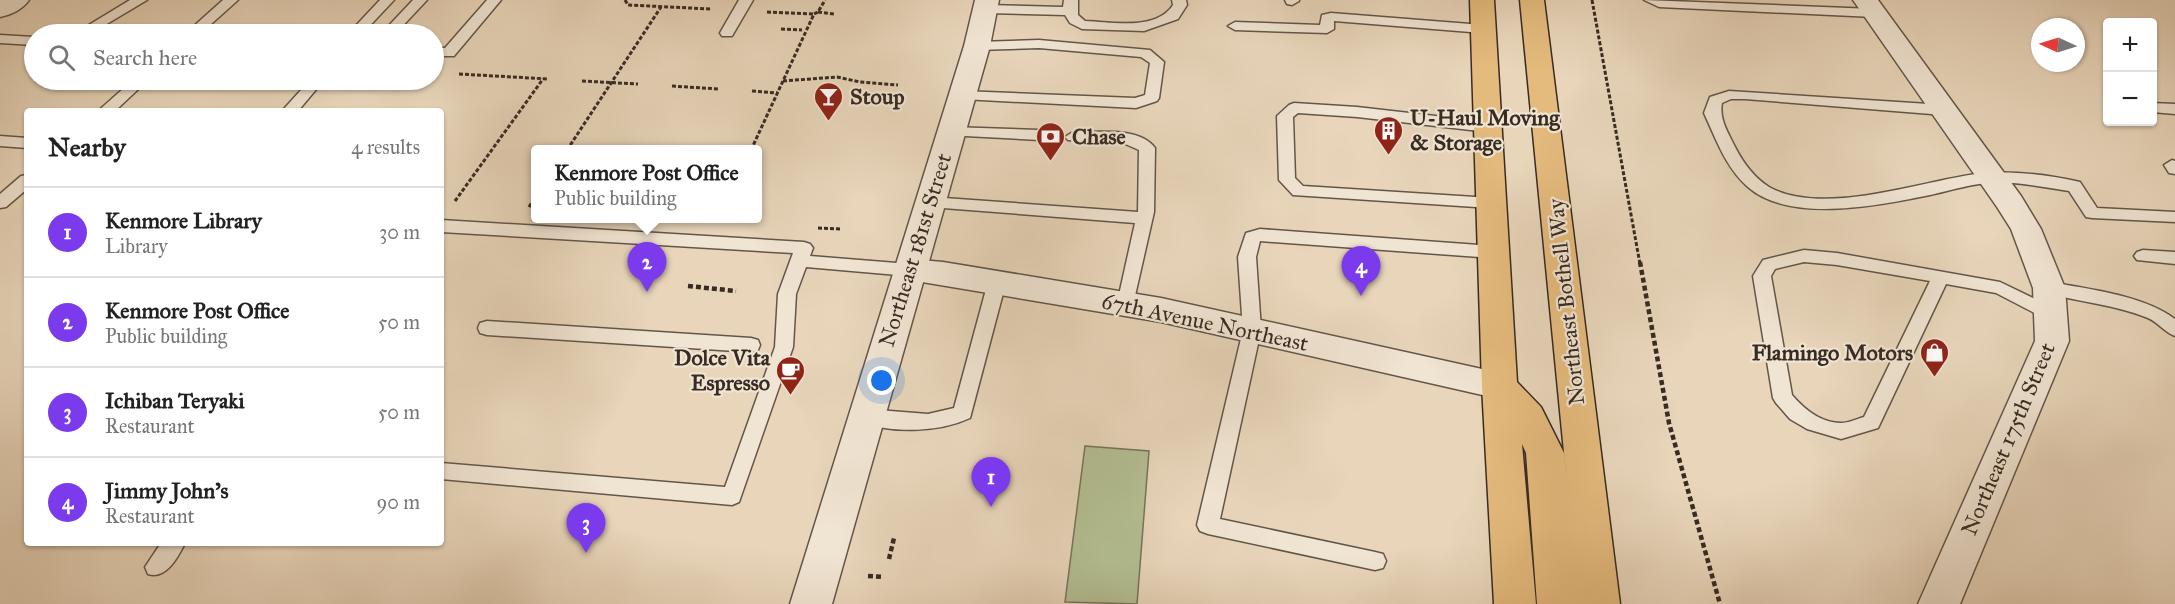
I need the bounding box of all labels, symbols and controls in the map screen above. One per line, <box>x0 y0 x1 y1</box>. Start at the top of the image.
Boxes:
north arrow <box>2031 18 2085 72</box>
map controls <box>2103 18 2157 126</box>
button: + <box>2103 18 2157 72</box>
search box <box>24 24 444 90</box>
icon: search <box>45 41 78 74</box>
text: Search here <box>93 44 197 71</box>
button: − <box>2103 72 2157 126</box>
bar icon: Stoup <box>813 80 845 122</box>
place label: Stoup <box>850 83 904 110</box>
place label: U-Haul Moving & Storage <box>1410 104 1560 156</box>
building icon: U-Haul Moving & Storage <box>1373 114 1405 156</box>
bank icon: Chase <box>1035 120 1067 162</box>
place label: Chase <box>1072 123 1126 150</box>
text: Nearby <box>48 131 126 163</box>
text: 4 results <box>351 135 420 159</box>
popup <box>531 145 762 223</box>
street label: Northeast 181st Street <box>873 150 957 350</box>
text: Kenmore Post Office <box>554 159 739 186</box>
text: Public building <box>554 186 676 210</box>
street label: Northeast Bothell Way <box>1542 197 1590 407</box>
text: Kenmore Library <box>105 207 262 234</box>
text: 1 <box>64 220 71 244</box>
text: 30 m <box>379 220 420 244</box>
text: Library <box>105 234 168 258</box>
pin: 2 <box>628 242 666 292</box>
pin: 4 <box>1342 246 1380 296</box>
street label: 67th Avenue Northeast <box>1099 287 1311 357</box>
text: Kenmore Post Office <box>105 297 290 324</box>
text: 2 <box>63 310 72 334</box>
text: 50 m <box>378 310 420 334</box>
text: Public building <box>105 324 227 348</box>
shop icon: Flamingo Motors <box>1918 336 1950 378</box>
street label: Northeast 175th Street <box>1955 338 2061 539</box>
place label: Flamingo Motors <box>1752 339 1913 366</box>
place label: Dolce Vita Espresso <box>674 344 771 396</box>
cafe icon: Dolce Vita Espresso <box>775 354 807 396</box>
your location <box>867 366 896 395</box>
text: Ichiban Teryaki <box>105 387 245 414</box>
text: 3 <box>64 400 72 424</box>
text: 50 m <box>378 400 420 424</box>
text: Restaurant <box>105 414 195 438</box>
pin: 1 <box>972 458 1010 507</box>
text: Jimmy John's <box>105 477 229 504</box>
text: 4 <box>62 490 73 514</box>
text: 90 m <box>377 490 420 514</box>
text: Restaurant <box>105 504 195 528</box>
pin: 3 <box>566 504 606 553</box>

